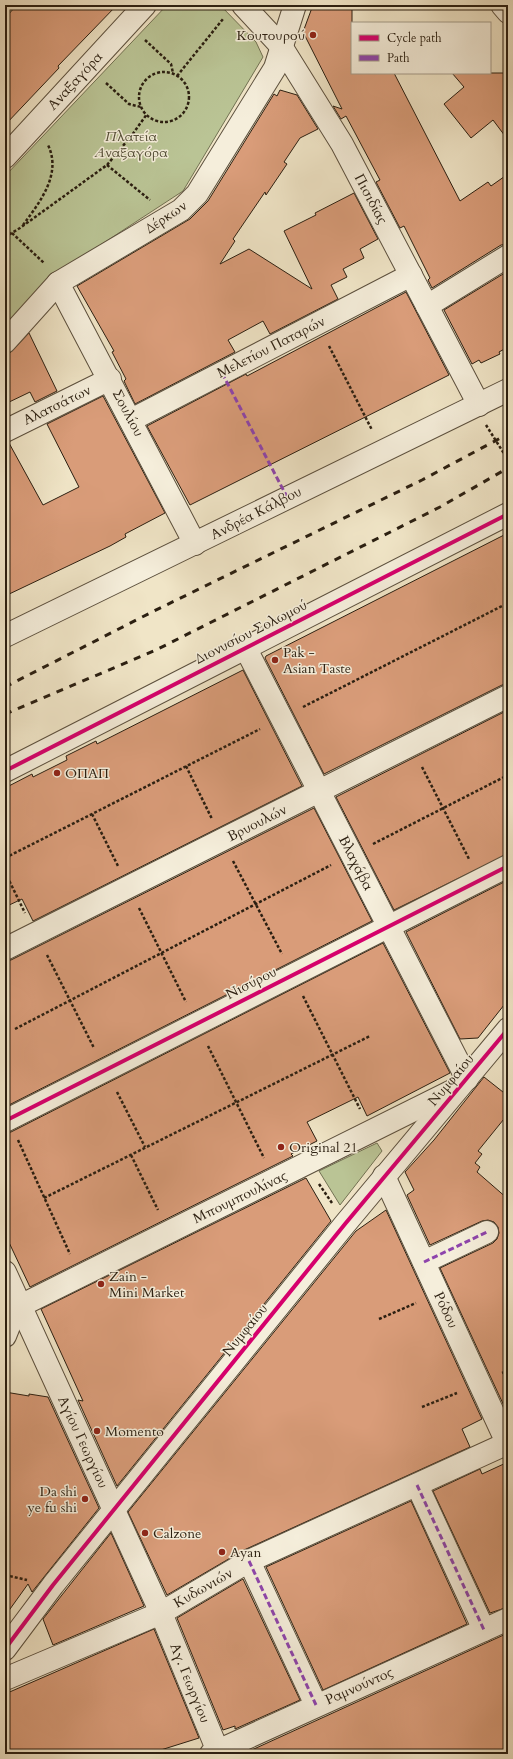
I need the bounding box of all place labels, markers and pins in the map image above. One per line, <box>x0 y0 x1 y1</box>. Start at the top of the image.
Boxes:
place label: Κουτουρού <box>237 26 305 45</box>
marker: Κουτουρού <box>308 30 318 40</box>
place label: Pak - Asian Taste <box>283 643 351 678</box>
marker: Pak - Asian Taste <box>270 655 280 665</box>
place label: ΟΠΑΠ <box>65 764 109 783</box>
marker: ΟΠΑΠ <box>52 768 62 778</box>
place label: Original 21 <box>289 1138 358 1157</box>
marker: Original 21 <box>276 1142 286 1152</box>
place label: Zain - Mini Market <box>109 1267 185 1302</box>
marker: Zain - Mini Market <box>96 1279 106 1289</box>
place label: Momento <box>105 1422 164 1441</box>
marker: Momento <box>92 1426 102 1436</box>
place label: Da shi ye fu shi <box>26 1482 77 1517</box>
marker: Da shi ye fu shi <box>80 1494 90 1504</box>
place label: Calzone <box>153 1524 201 1543</box>
marker: Calzone <box>140 1528 150 1538</box>
place label: Ayan <box>230 1543 261 1562</box>
marker: Ayan <box>217 1547 227 1557</box>

